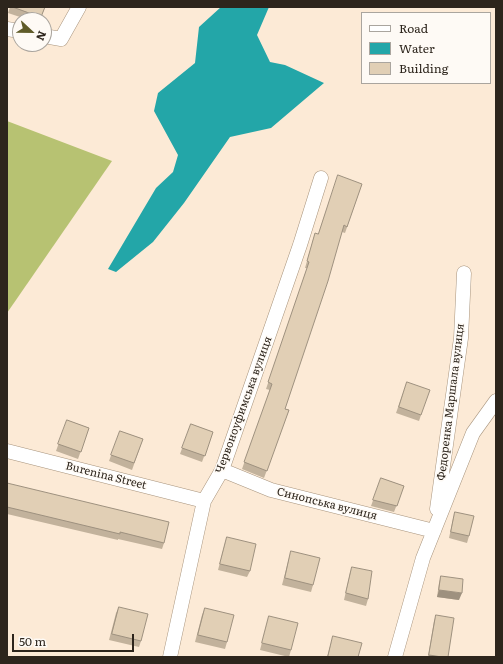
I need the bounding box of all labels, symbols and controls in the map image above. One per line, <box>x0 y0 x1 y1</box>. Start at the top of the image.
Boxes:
north arrow <box>12 12 52 52</box>
legend <box>361 12 491 84</box>
text: Road <box>399 19 428 37</box>
text: N <box>33 29 51 43</box>
text: Water <box>399 39 435 57</box>
text: Building <box>399 59 448 77</box>
street label: Федоренка Маршала вулиця <box>435 323 467 481</box>
street label: Червоноуфимська вулиця <box>213 335 275 475</box>
street label: Burenina Street <box>64 460 148 492</box>
street label: Синопська вулиця <box>275 485 379 523</box>
scale bar <box>14 626 136 652</box>
text: 50 m <box>19 632 46 650</box>

